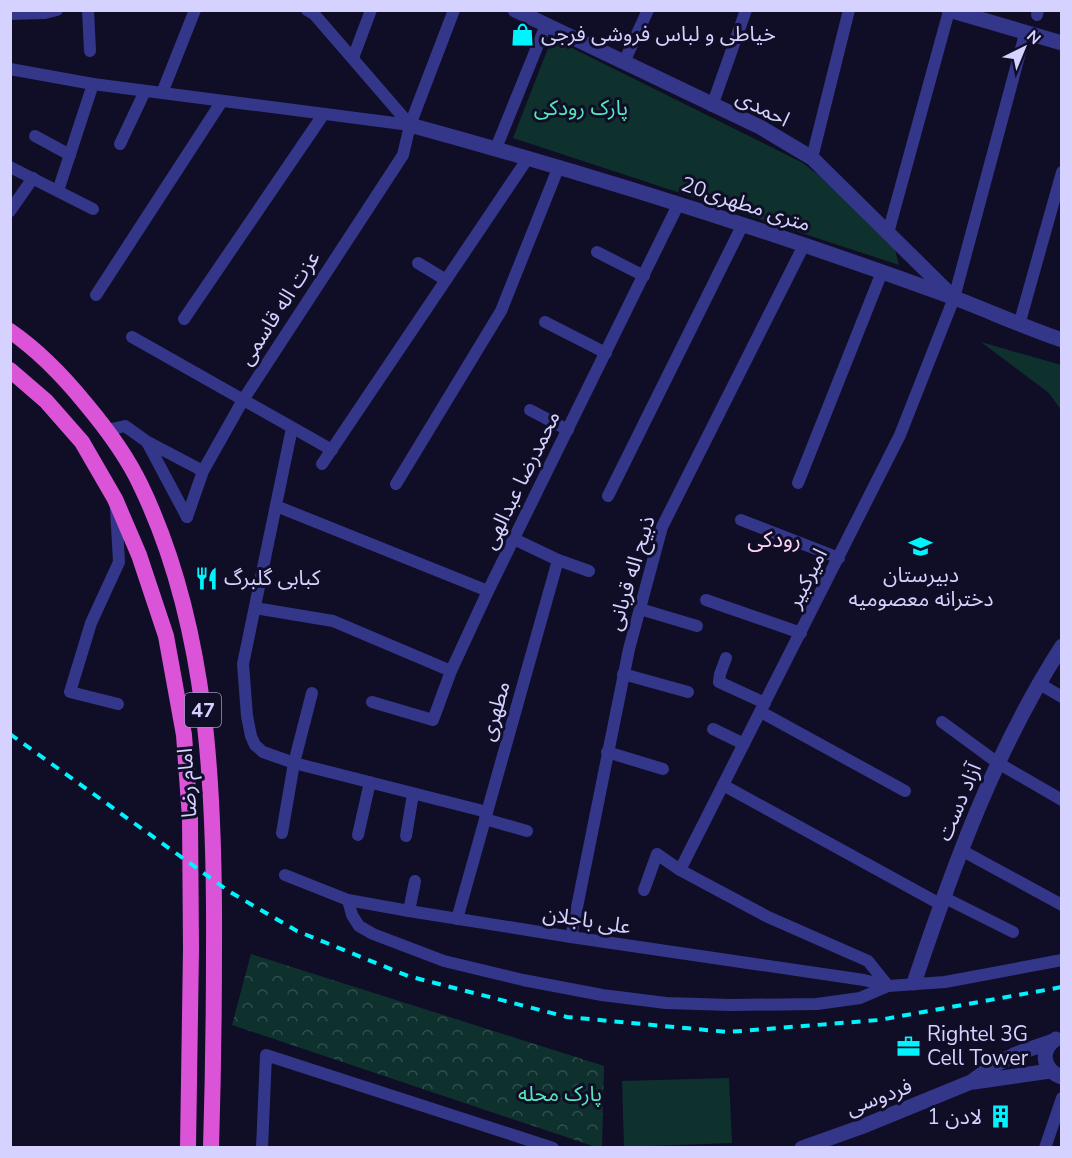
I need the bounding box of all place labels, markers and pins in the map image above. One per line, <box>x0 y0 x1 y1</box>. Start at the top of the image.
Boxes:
place label: خیاطی و لباس فروشی فرجی <box>541 20 776 48</box>
shop icon: خیاطی و لباس فروشی فرجی <box>510 21 536 47</box>
school or university icon: دبیرستان دخترانه معصومیه <box>908 534 934 560</box>
place label: دبیرستان دخترانه معصومیه <box>848 561 994 613</box>
place label: کبابی گلبرگ <box>224 564 321 592</box>
restaurant icon: کبابی گلبرگ <box>193 565 219 591</box>
place label: Rightel 3G Cell Tower <box>927 1020 1029 1072</box>
office icon: Rightel 3G Cell Tower <box>896 1033 922 1059</box>
place label: لادن 1 <box>927 1103 982 1131</box>
building icon: لادن 1 <box>987 1104 1013 1130</box>

